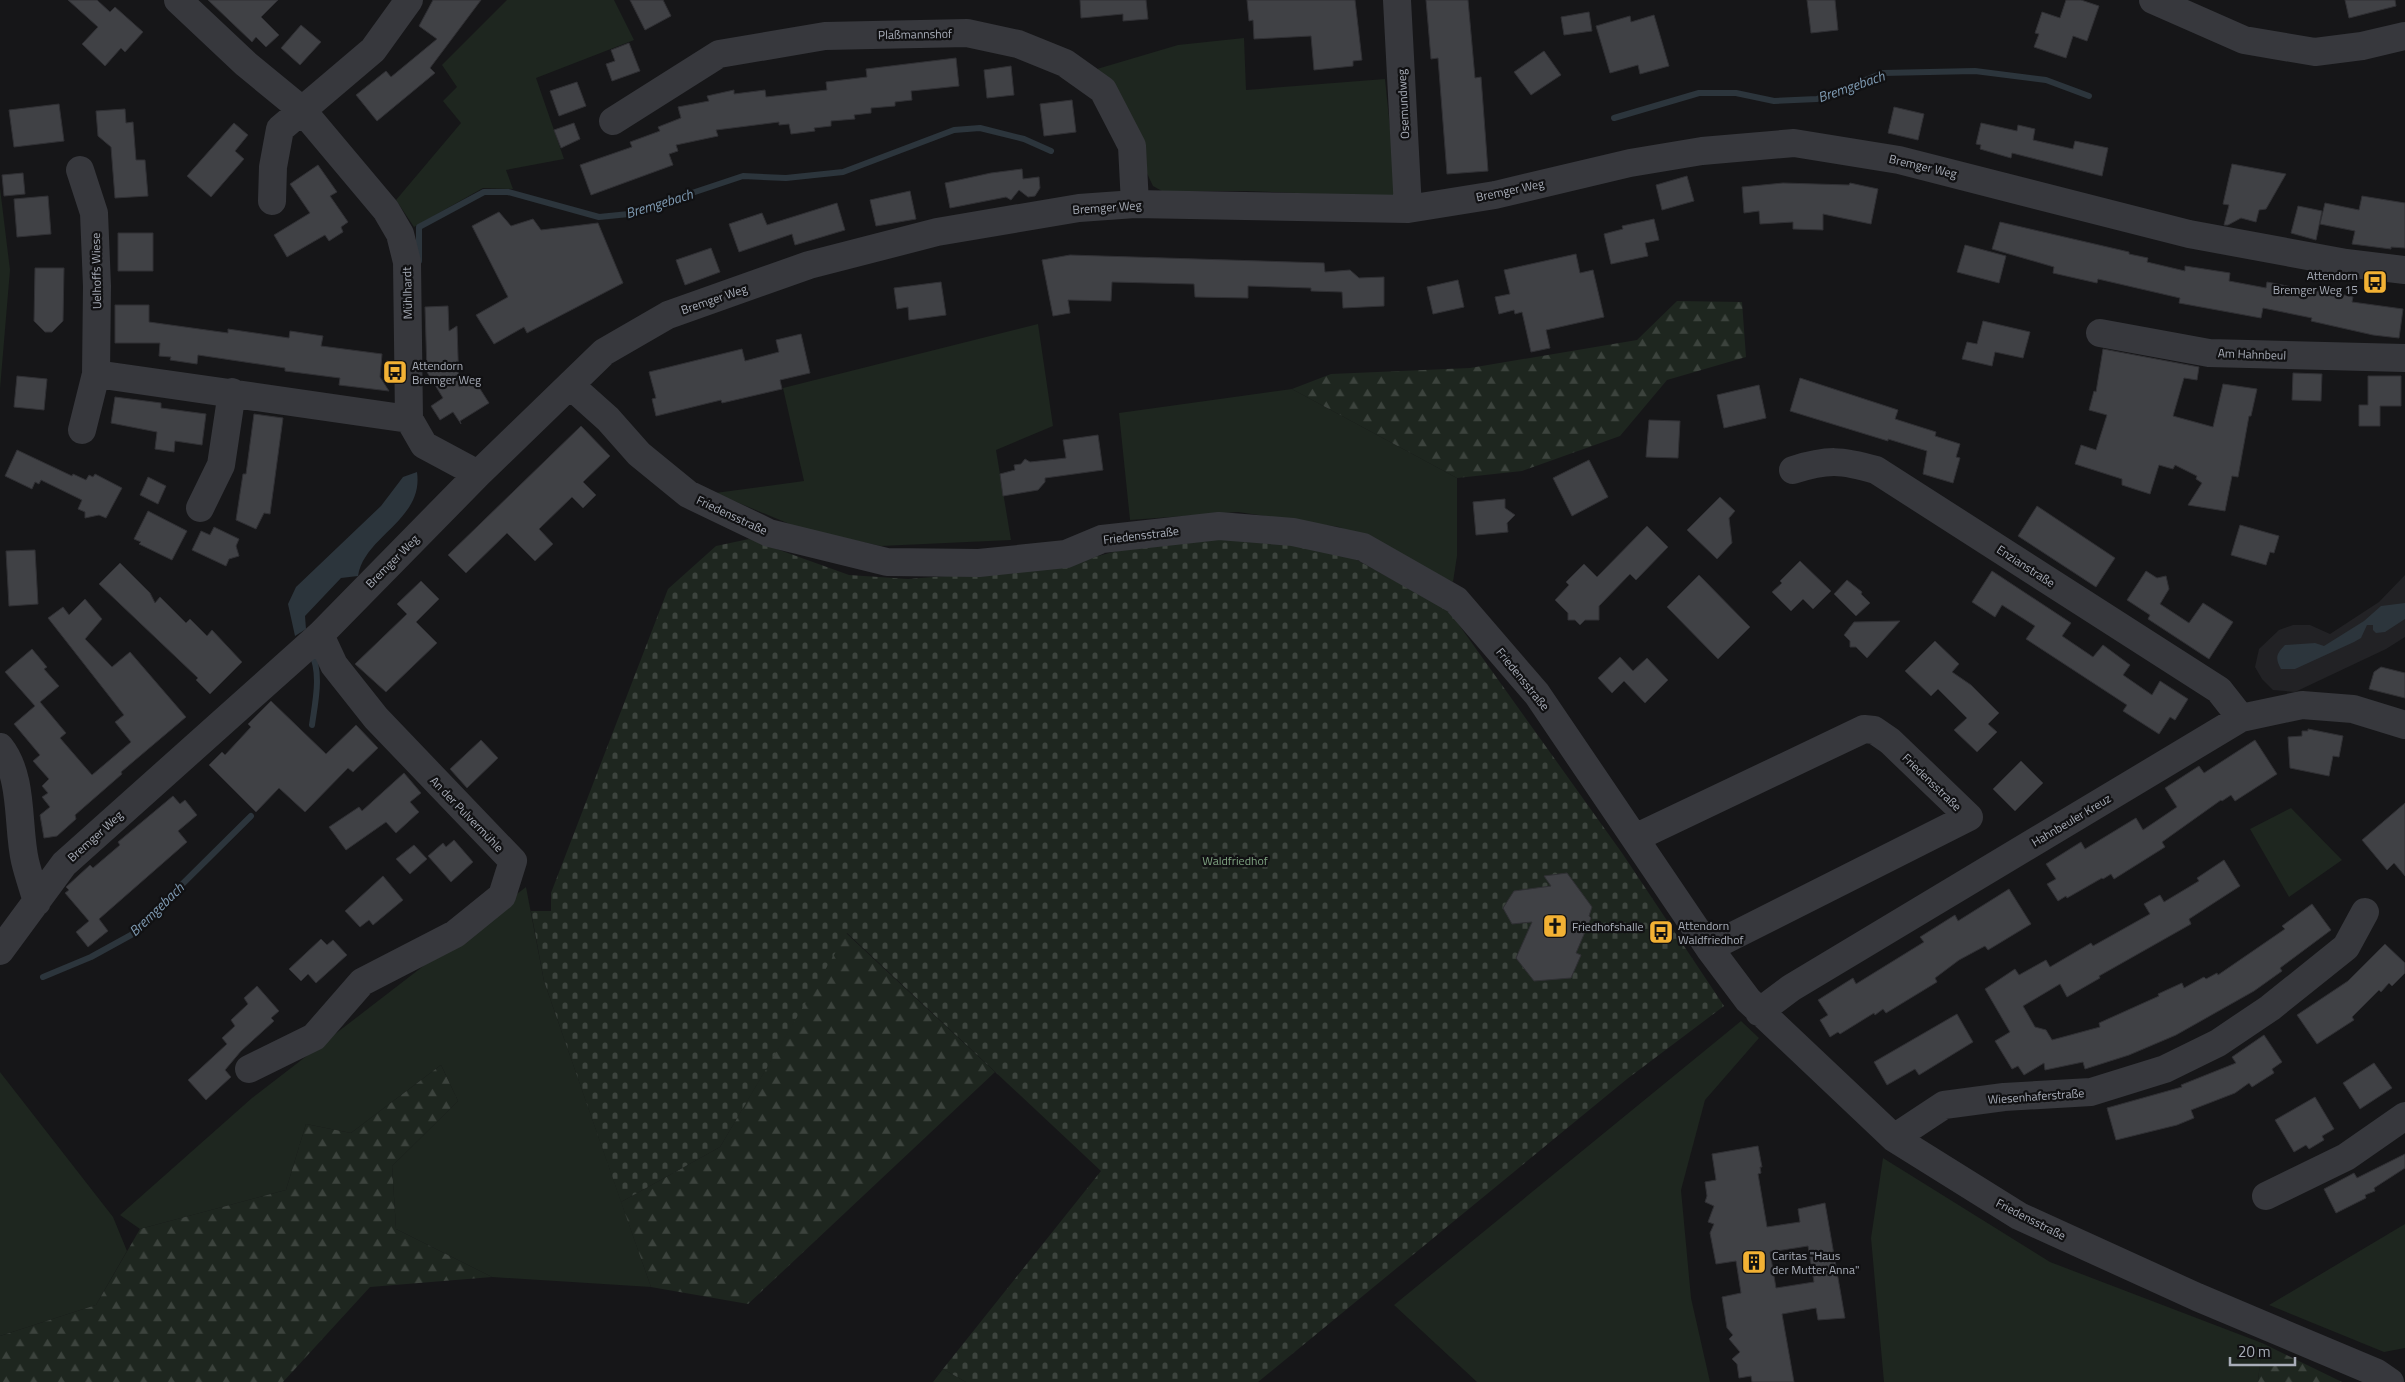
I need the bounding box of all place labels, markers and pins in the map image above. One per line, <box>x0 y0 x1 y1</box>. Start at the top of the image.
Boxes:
place label: Attendorn Bremger Weg 15 <box>2273 266 2358 299</box>
bus stop icon: Attendorn Bremger Weg 15 <box>2362 269 2388 295</box>
place label: Attendorn Bremger Weg <box>412 356 481 389</box>
bus stop icon: Attendorn Bremger Weg <box>382 359 408 385</box>
church icon: Friedhofshalle <box>1542 913 1568 939</box>
place label: Attendorn Waldfriedhof <box>1678 916 1744 949</box>
place label: Friedhofshalle <box>1572 917 1644 936</box>
bus stop icon: Attendorn Waldfriedhof <box>1648 919 1674 945</box>
place label: Caritas "Haus der Mutter Anna" <box>1772 1246 1859 1279</box>
building icon: Caritas "Haus der Mutter Anna" <box>1741 1249 1767 1275</box>

